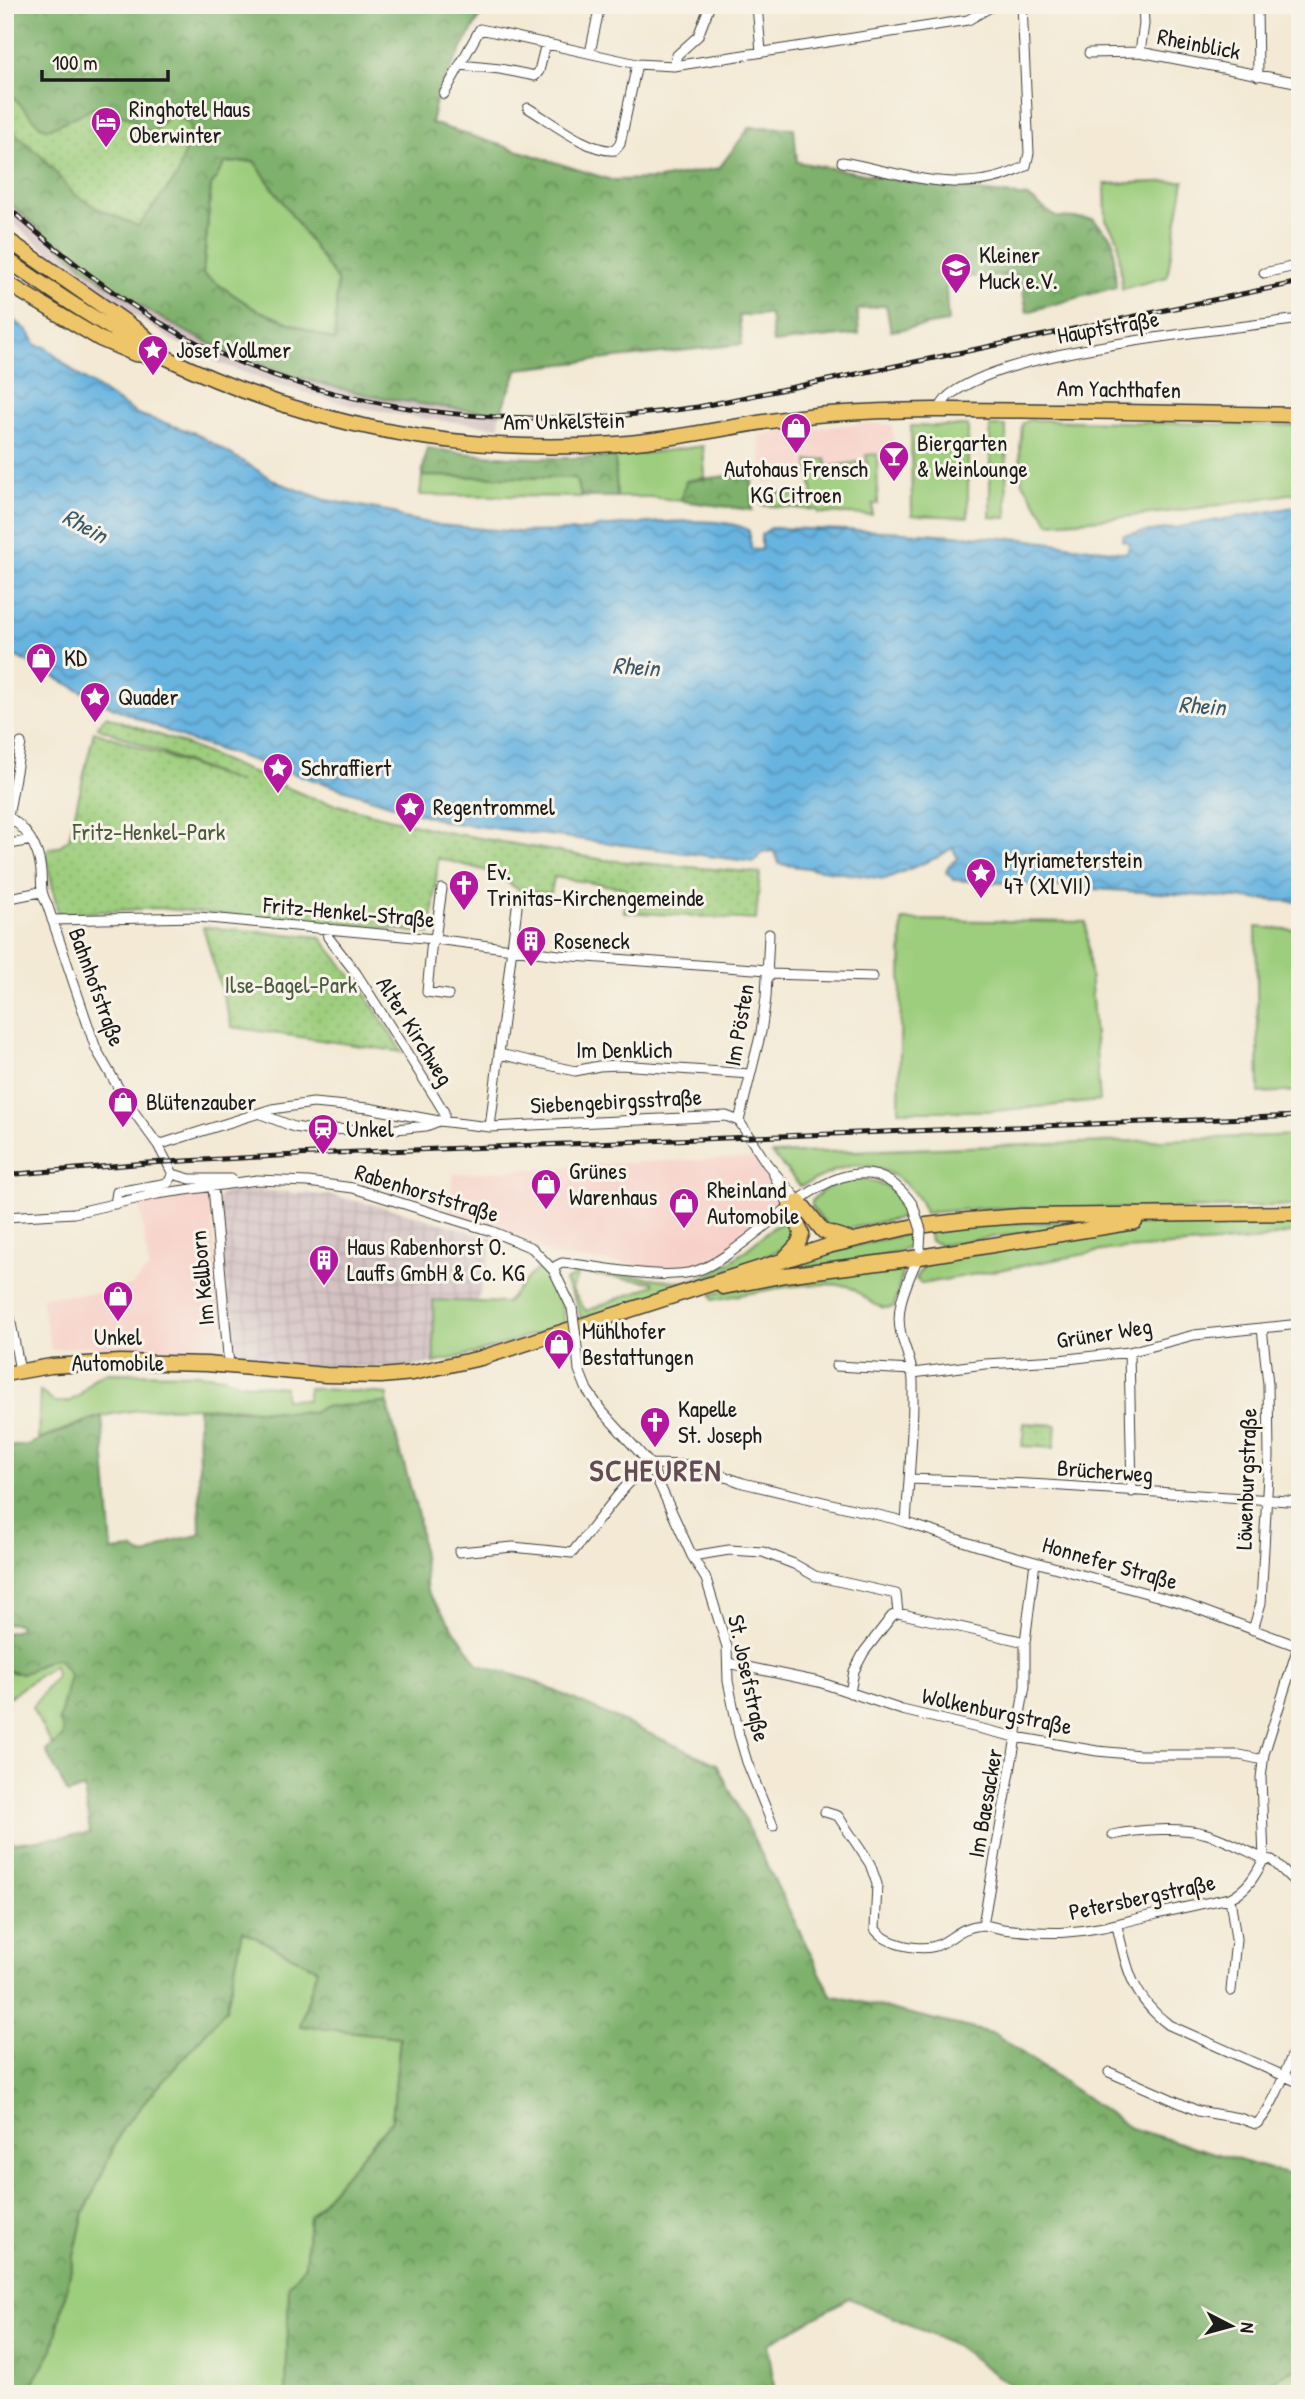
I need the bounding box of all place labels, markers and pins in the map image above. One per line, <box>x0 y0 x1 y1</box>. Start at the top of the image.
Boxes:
place label: Ringhotel Haus Oberwinter <box>129 93 251 150</box>
hotel icon: Ringhotel Haus Oberwinter <box>89 105 123 149</box>
place label: Kleiner Muck e.V. <box>979 239 1058 296</box>
school or university icon: Kleiner Muck e.V. <box>939 251 973 295</box>
place icon: Josef Vollmer <box>136 333 170 377</box>
place label: Josef Vollmer <box>176 334 291 365</box>
shop icon: Autohaus Frensch KG Citroen <box>779 411 813 455</box>
place label: Biergarten & Weinlounge <box>917 427 1028 484</box>
bar icon: Biergarten & Weinlounge <box>877 439 911 483</box>
place label: Autohaus Frensch KG Citroen <box>724 453 868 510</box>
shop icon: KD <box>24 641 58 685</box>
place label: KD <box>64 642 87 673</box>
place icon: Quader <box>78 680 112 724</box>
place label: Quader <box>118 681 178 712</box>
place icon: Schraffiert <box>261 751 295 795</box>
place label: Schraffiert <box>301 752 392 783</box>
place icon: Regentrommel <box>393 790 427 834</box>
place label: Regentrommel <box>433 791 556 822</box>
place label: Myriameterstein 47 (XLVII) <box>1004 844 1143 901</box>
place label: Ev. Trinitas-Kirchengemeinde <box>487 856 704 913</box>
place icon: Myriameterstein 47 (XLVII) <box>964 856 998 900</box>
church icon: Ev. Trinitas-Kirchengemeinde <box>447 868 481 912</box>
building icon: Roseneck <box>514 924 548 968</box>
place label: Roseneck <box>554 925 630 956</box>
shop icon: Blütenzauber <box>106 1085 140 1129</box>
place label: Blütenzauber <box>146 1086 256 1117</box>
station icon: Unkel <box>306 1112 340 1156</box>
place label: Unkel <box>346 1113 395 1144</box>
place label: Grünes Warenhaus <box>569 1155 657 1212</box>
shop icon: Grünes Warenhaus <box>529 1167 563 1211</box>
place label: Rheinland Automobile <box>707 1174 799 1231</box>
shop icon: Rheinland Automobile <box>667 1186 701 1230</box>
place label: Haus Rabenhorst O. Lauffs GmbH & Co. KG <box>347 1231 525 1288</box>
building icon: Haus Rabenhorst O. Lauffs GmbH & Co. KG <box>307 1243 341 1287</box>
shop icon: Unkel Automobile <box>101 1279 135 1323</box>
place label: Mühlhofer Bestattungen <box>582 1315 694 1372</box>
place label: Unkel Automobile <box>72 1321 164 1378</box>
shop icon: Mühlhofer Bestattungen <box>542 1327 576 1371</box>
place label: Kapelle St. Joseph <box>678 1393 762 1450</box>
church icon: Kapelle St. Joseph <box>638 1405 672 1449</box>

